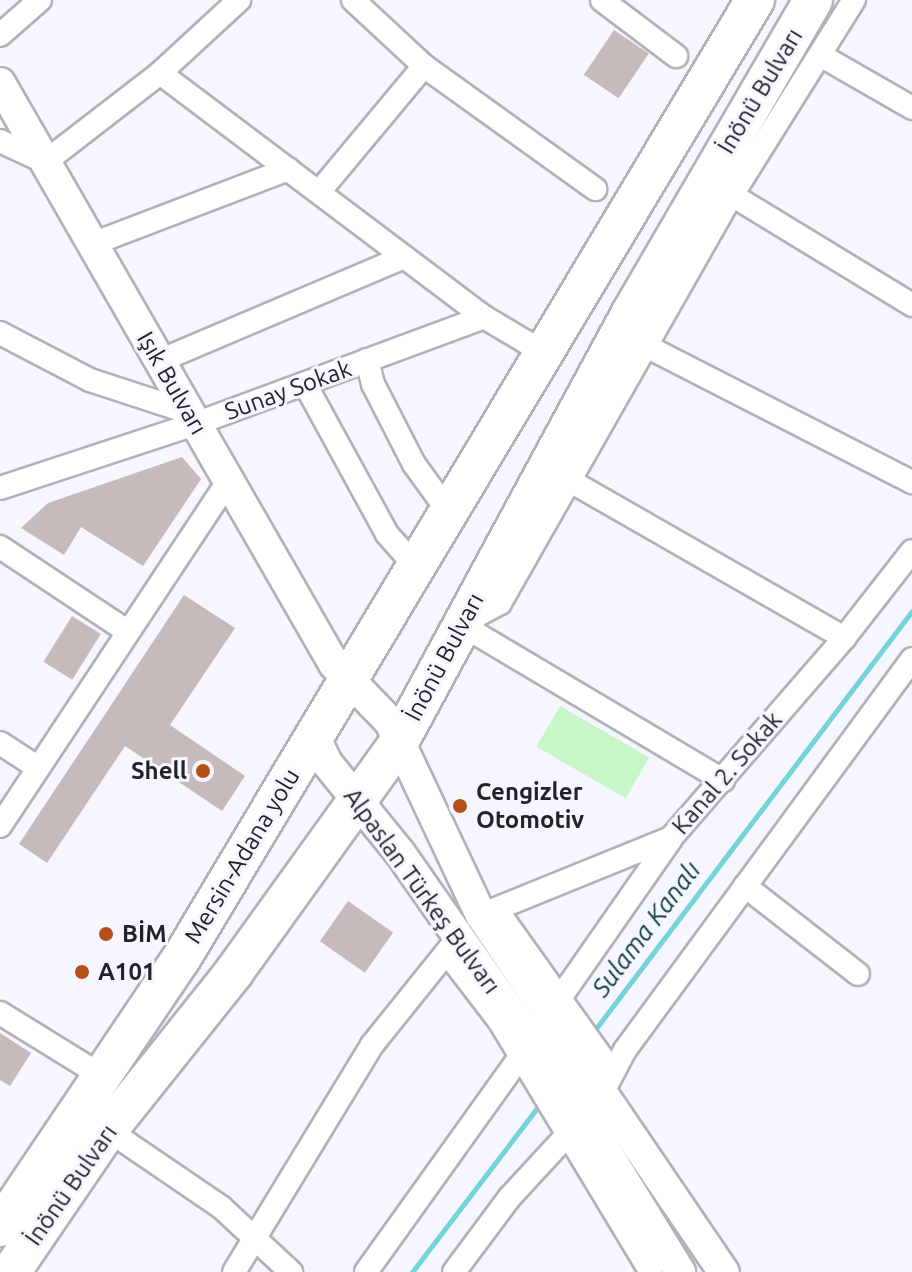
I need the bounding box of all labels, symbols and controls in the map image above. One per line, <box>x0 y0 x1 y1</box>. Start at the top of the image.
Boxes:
street label: İnönü Bulvarı <box>711 23 809 159</box>
street label: Işık Bulvarı <box>131 326 213 440</box>
street label: Sunay Sokak <box>221 354 355 426</box>
street label: İnönü Bulvarı <box>398 588 490 726</box>
street label: Kanal 2. Sokak <box>666 706 788 840</box>
place label: Shell <box>131 757 187 785</box>
marker: Shell <box>194 762 212 780</box>
street label: Mersin-Adana yolu <box>178 763 306 949</box>
place label: Cengizler Otomotiv <box>476 778 584 834</box>
street label: Alpaslan Türkeş Bulvarı <box>338 783 506 999</box>
marker: Cengizler Otomotiv <box>451 797 469 815</box>
water label: Sulama Kanalı <box>585 855 707 1003</box>
place label: BİM <box>122 920 166 948</box>
marker: BİM <box>97 925 115 943</box>
place label: A101 <box>98 958 155 986</box>
marker: A101 <box>73 963 91 981</box>
street label: İnönü Bulvarı <box>19 1119 123 1251</box>

